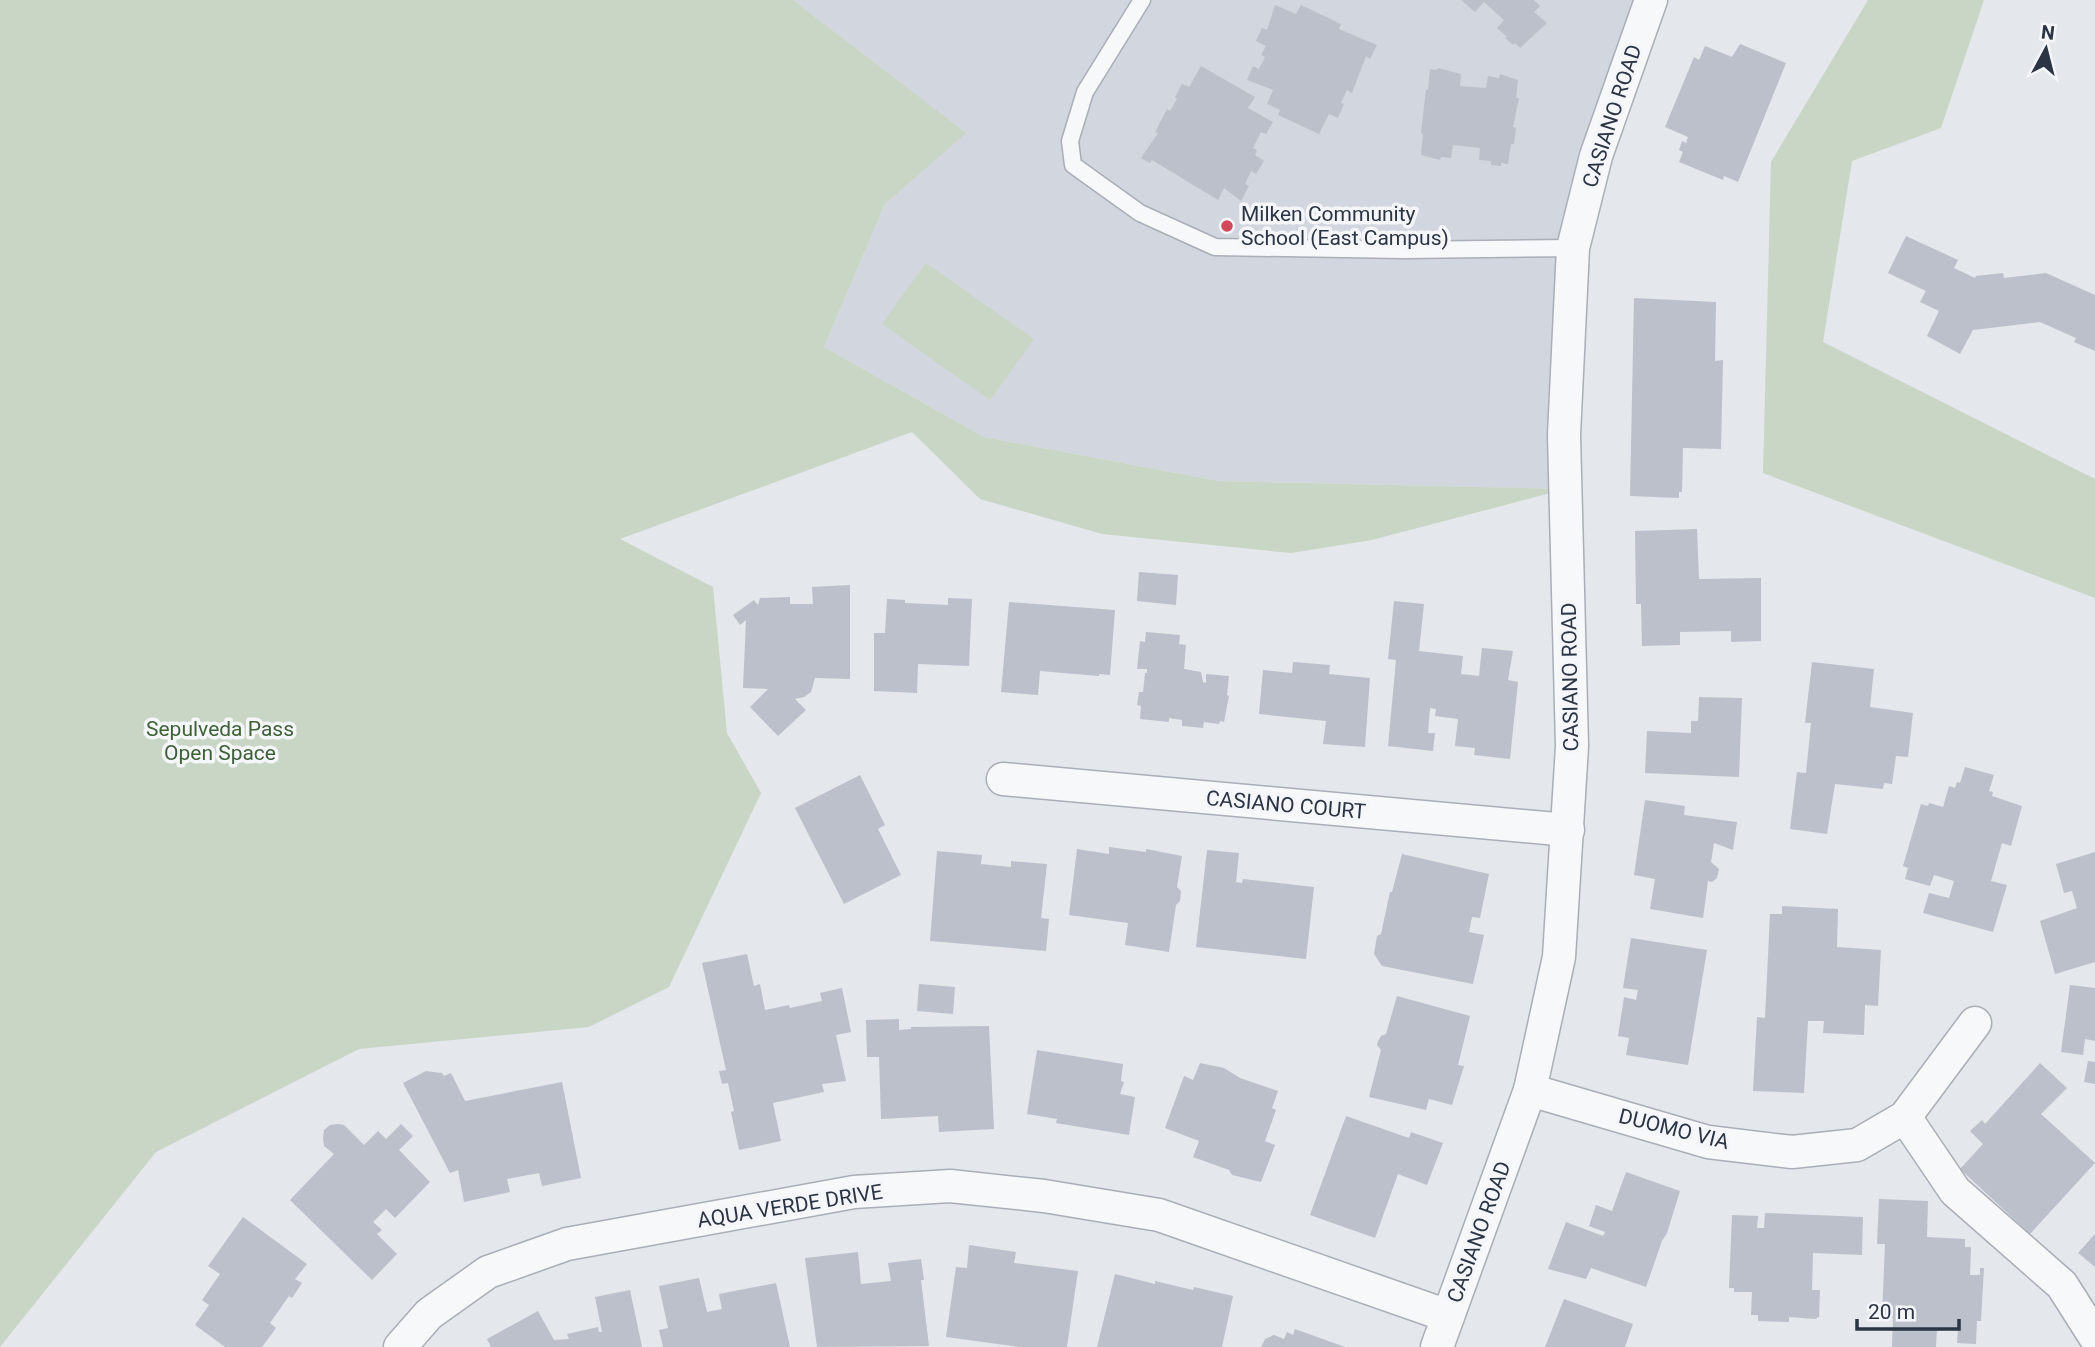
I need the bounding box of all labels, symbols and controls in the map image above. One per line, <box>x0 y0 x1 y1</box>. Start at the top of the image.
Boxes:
north arrow <box>2011 14 2081 84</box>
text: N <box>2040 20 2056 45</box>
street label: CASIANO ROAD <box>1578 42 1646 190</box>
place label: Milken Community School (East Campus) <box>1241 202 1449 250</box>
marker: Milken Community School (East Campus) <box>1219 218 1235 234</box>
street label: CASIANO ROAD <box>1557 602 1583 752</box>
park label: Sepulveda Pass Open Space <box>146 717 294 765</box>
street label: CASIANO COURT <box>1205 786 1367 824</box>
street label: DUOMO VIA <box>1616 1104 1732 1154</box>
street label: CASIANO ROAD <box>1442 1158 1516 1306</box>
street label: AQUA VERDE DRIVE <box>696 1179 884 1232</box>
scale bar <box>1857 1288 1958 1332</box>
text: 20 m <box>1868 1300 1915 1324</box>

